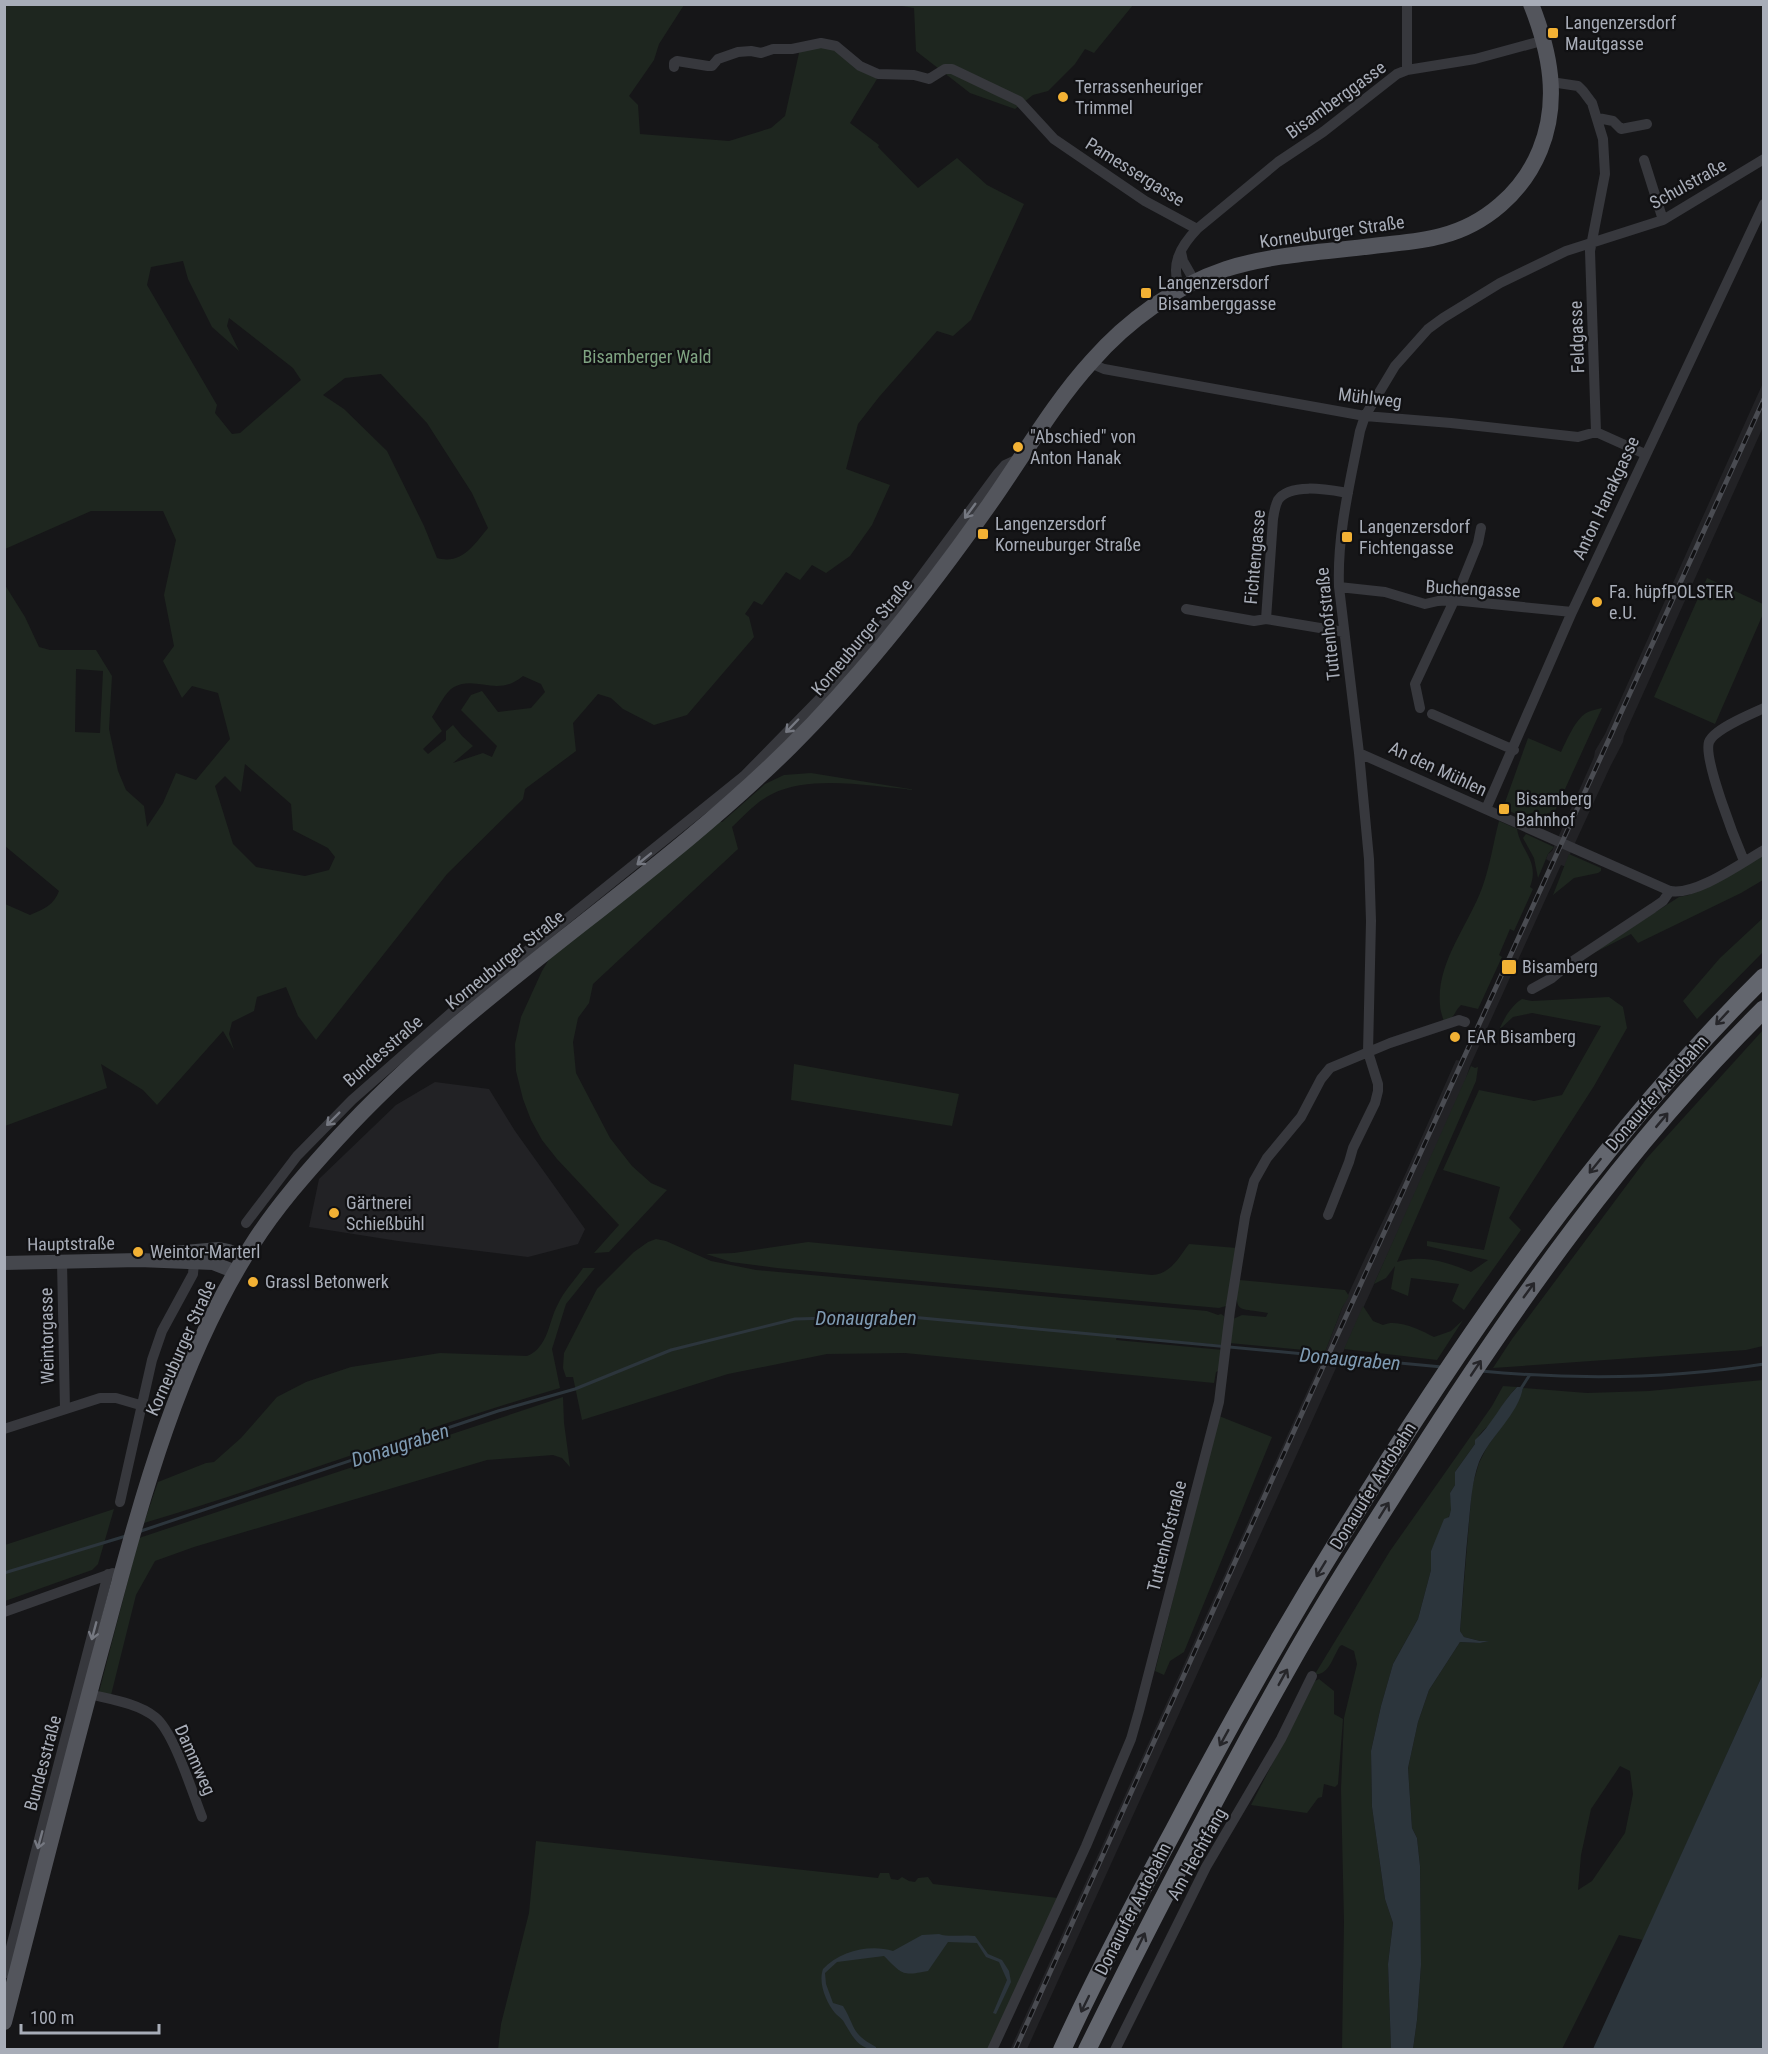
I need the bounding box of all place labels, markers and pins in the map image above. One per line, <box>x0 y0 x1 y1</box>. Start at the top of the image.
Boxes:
place label: Langenzersdorf Mautgasse <box>1565 12 1676 54</box>
marker: Langenzersdorf Mautgasse <box>1546 26 1560 40</box>
place label: Terrassenheuriger Trimmel <box>1075 76 1204 118</box>
marker: Terrassenheuriger Trimmel <box>1056 90 1070 104</box>
place label: Langenzersdorf Bisamberggasse <box>1158 272 1276 314</box>
marker: Langenzersdorf Bisamberggasse <box>1139 286 1153 300</box>
place label: "Abschied" von Anton Hanak <box>1030 426 1136 468</box>
marker: "Abschied" von Anton Hanak <box>1011 440 1025 454</box>
place label: Langenzersdorf Korneuburger Straße <box>995 513 1141 555</box>
place label: Langenzersdorf Fichtengasse <box>1359 516 1470 558</box>
marker: Langenzersdorf Korneuburger Straße <box>976 527 990 541</box>
marker: Langenzersdorf Fichtengasse <box>1340 530 1354 544</box>
place label: Fa. hüpfPOLSTER e.U. <box>1609 581 1734 623</box>
marker: Fa. hüpfPOLSTER e.U. <box>1590 595 1604 609</box>
place label: Bisamberg Bahnhof <box>1516 788 1592 830</box>
marker: Bisamberg Bahnhof <box>1497 802 1511 816</box>
place label: Bisamberg <box>1522 956 1598 977</box>
marker: Bisamberg <box>1500 958 1518 976</box>
place label: EAR Bisamberg <box>1467 1026 1576 1047</box>
marker: EAR Bisamberg <box>1448 1030 1462 1044</box>
place label: Gärtnerei Schießbühl <box>346 1192 425 1234</box>
marker: Gärtnerei Schießbühl <box>327 1206 341 1220</box>
place label: Weintor-Marterl <box>150 1241 260 1262</box>
marker: Weintor-Marterl <box>131 1245 145 1259</box>
place label: Grassl Betonwerk <box>265 1271 389 1292</box>
marker: Grassl Betonwerk <box>246 1275 260 1289</box>

